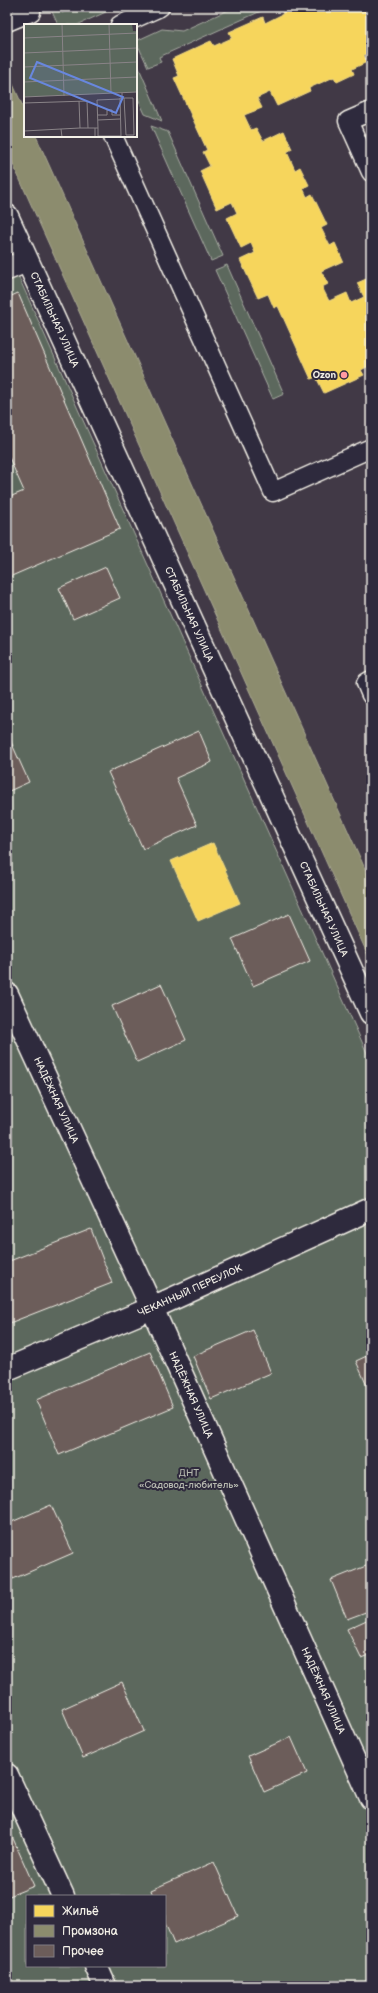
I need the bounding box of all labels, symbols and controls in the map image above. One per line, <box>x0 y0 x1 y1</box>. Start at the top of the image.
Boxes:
inset map <box>24 24 137 137</box>
street label: СТАБИЛЬНАЯ УЛИЦА <box>27 270 82 370</box>
place label: Ozon <box>313 369 336 381</box>
marker: Ozon <box>339 370 349 380</box>
street label: СТАБИЛЬНАЯ УЛИЦА <box>162 565 216 665</box>
street label: СТАБИЛЬНАЯ УЛИЦА <box>297 860 351 959</box>
street label: НАДЁЖНАЯ УЛИЦА <box>31 1055 81 1146</box>
street label: ЧЕКАННЫЙ ПЕРЕУЛОК <box>136 1262 244 1319</box>
street label: НАДЁЖНАЯ УЛИЦА <box>166 1350 216 1441</box>
park label: ДНТ «Садовод-любитель» <box>139 1467 239 1491</box>
street label: НАДЁЖНАЯ УЛИЦА <box>299 1646 348 1737</box>
legend <box>26 1895 166 1967</box>
text: Жильё <box>62 1904 99 1919</box>
text: Промзона <box>62 1924 118 1939</box>
text: Прочее <box>62 1944 104 1959</box>

